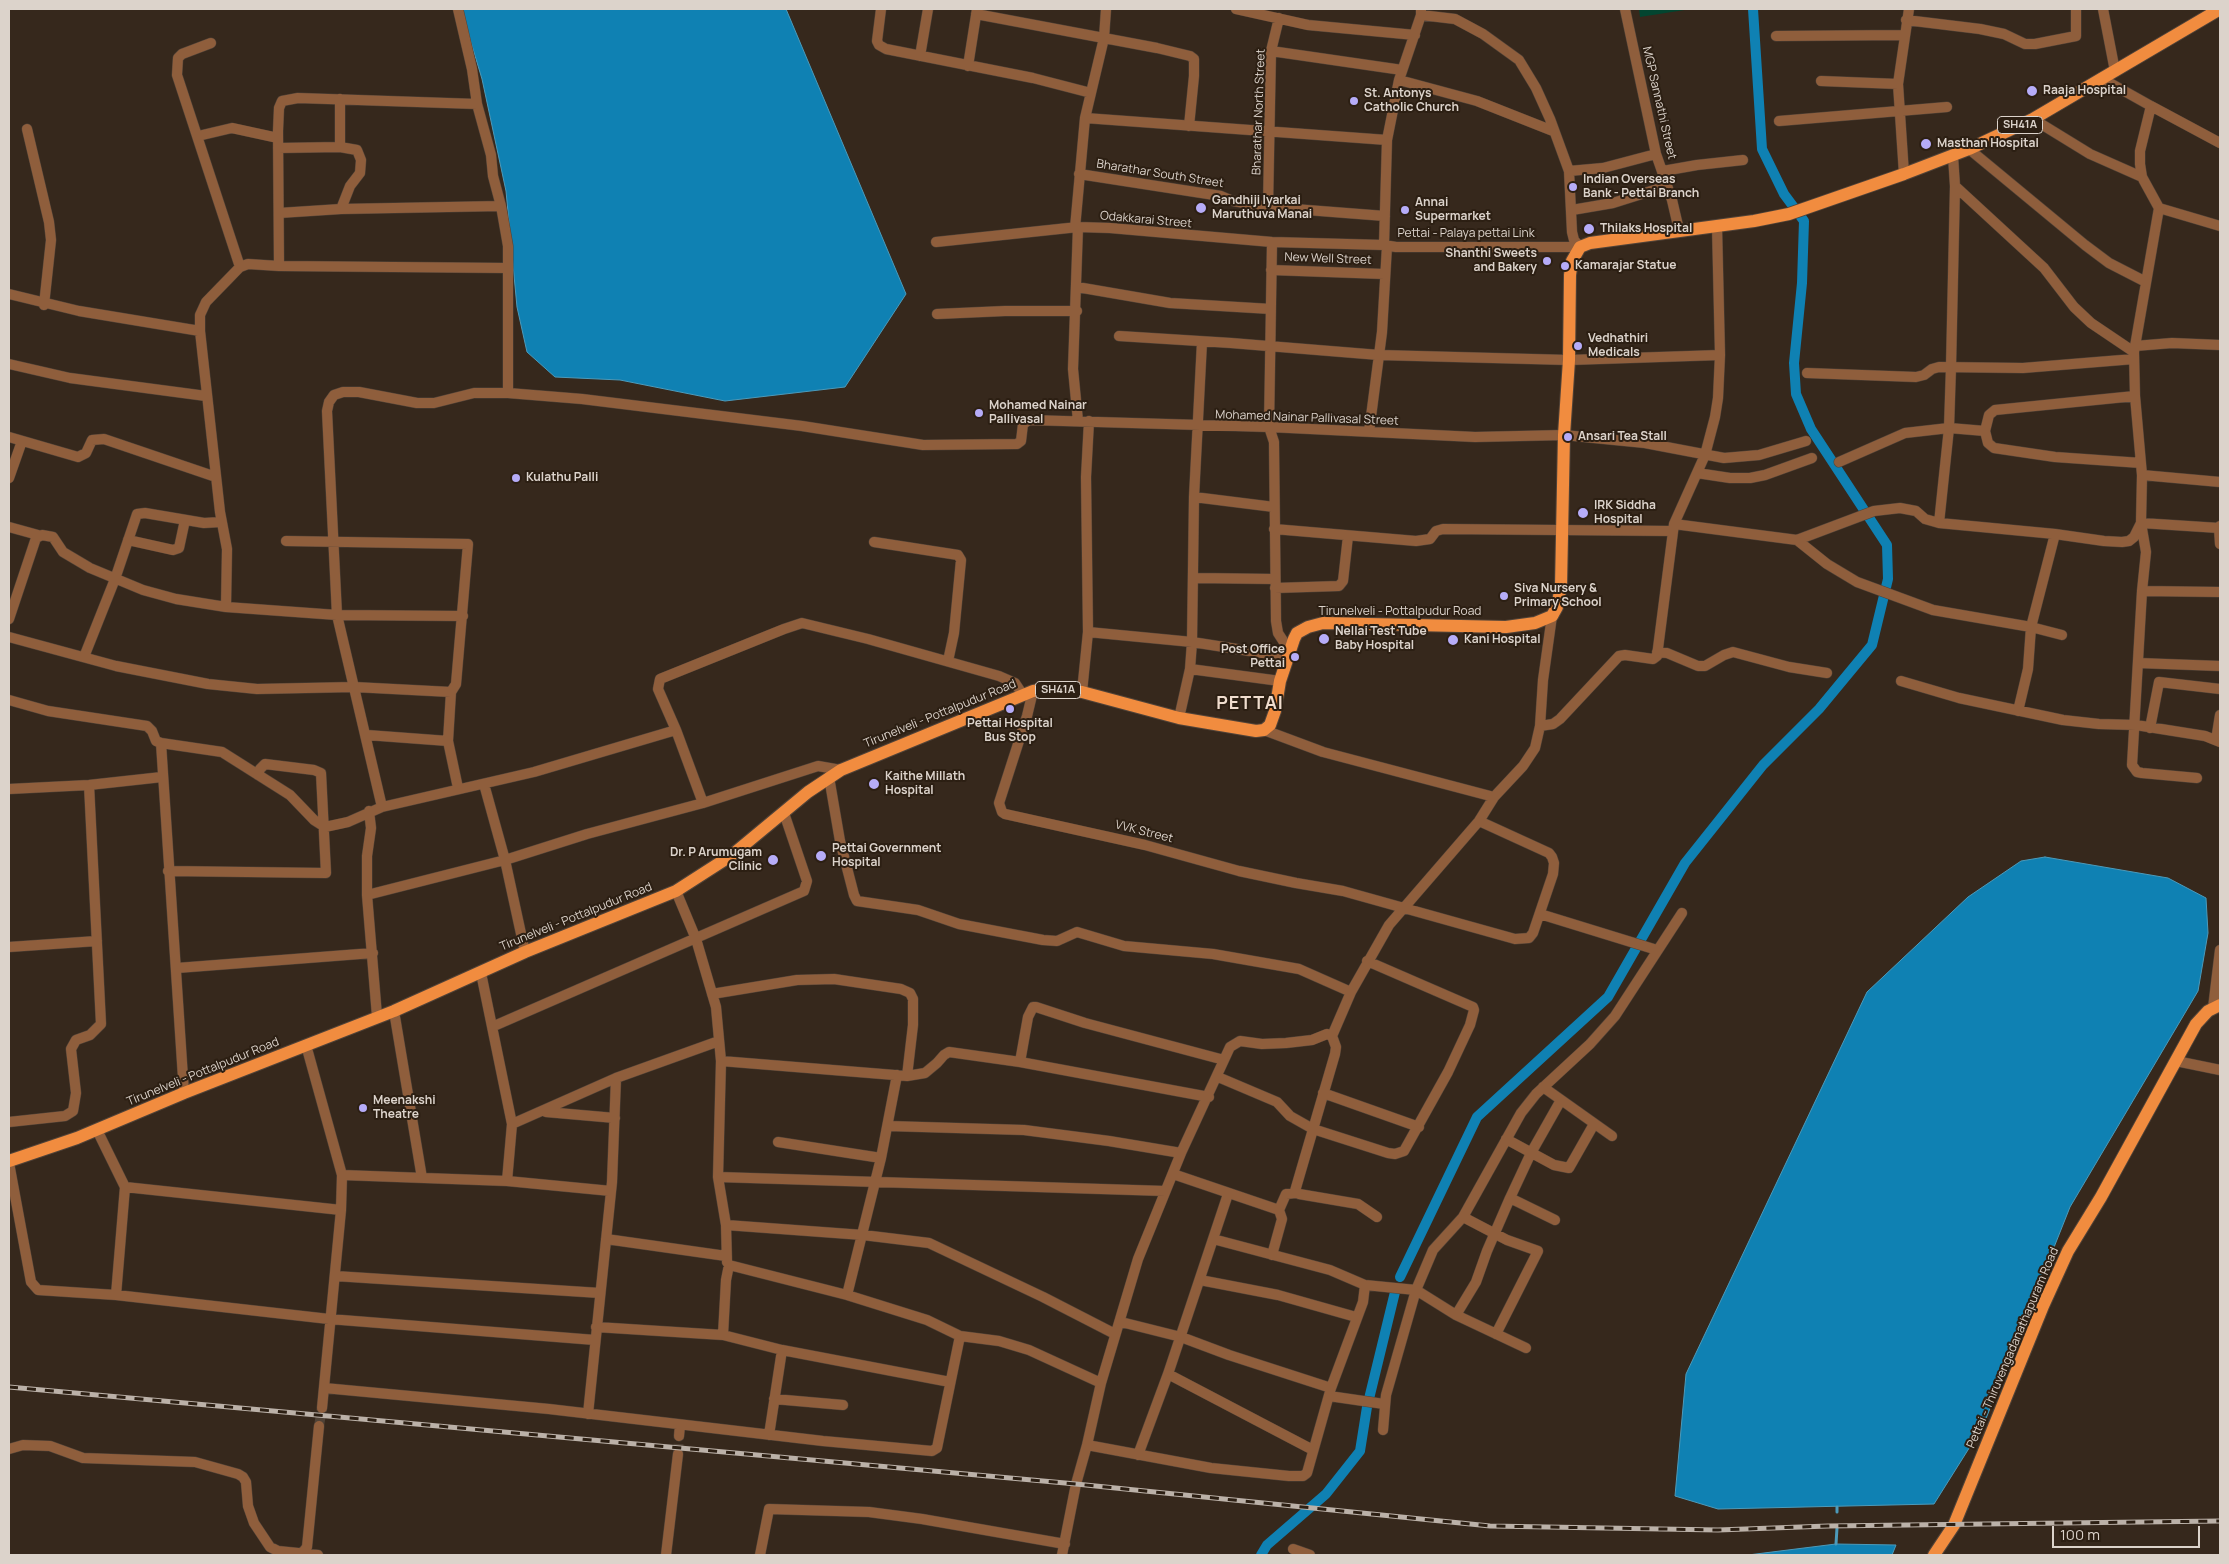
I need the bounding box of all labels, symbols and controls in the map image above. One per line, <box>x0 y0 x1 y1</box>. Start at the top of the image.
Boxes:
street label: MGP Sannathi Street <box>1639 45 1679 161</box>
street label: Bharathar North Street <box>1250 49 1268 175</box>
marker: Raaja Hospital <box>2025 84 2039 98</box>
place label: Raaja Hospital <box>2043 84 2126 98</box>
place label: St. Antonys Catholic Church <box>1364 87 1459 115</box>
marker: St. Antonys Catholic Church <box>1348 95 1360 107</box>
road number: SH41A <box>1998 116 2042 134</box>
marker: Masthan Hospital <box>1919 137 1933 151</box>
place label: Masthan Hospital <box>1937 137 2039 151</box>
street label: Bharathar South Street <box>1095 157 1225 191</box>
place label: Indian Overseas Bank - Pettai Branch <box>1583 173 1699 201</box>
marker: Indian Overseas Bank - Pettai Branch <box>1567 181 1579 193</box>
place label: Gandhiji Iyarkai Maruthuva Manai <box>1212 194 1312 222</box>
place label: Annai Supermarket <box>1415 196 1491 224</box>
marker: Gandhiji Iyarkai Maruthuva Manai <box>1194 201 1208 215</box>
marker: Annai Supermarket <box>1399 204 1411 216</box>
street label: Odakkarai Street <box>1099 209 1193 231</box>
marker: Thilaks Hospital <box>1582 222 1596 236</box>
place label: Thilaks Hospital <box>1600 222 1692 236</box>
street label: Pettai - Palaya pettai Link <box>1397 227 1535 241</box>
place label: Shanthi Sweets and Bakery <box>1445 247 1537 275</box>
street label: New Well Street <box>1284 250 1372 268</box>
marker: Shanthi Sweets and Bakery <box>1541 255 1553 267</box>
place label: Kamarajar Statue <box>1575 259 1676 273</box>
marker: Kamarajar Statue <box>1559 260 1571 272</box>
place label: Vedhathiri Medicals <box>1588 332 1648 360</box>
marker: Vedhathiri Medicals <box>1572 340 1584 352</box>
place label: Mohamed Nainar Pallivasal <box>989 399 1087 427</box>
marker: Mohamed Nainar Pallivasal <box>973 407 985 419</box>
street label: Mohamed Nainar Pallivasal Street <box>1215 408 1399 428</box>
place label: Ansari Tea Stall <box>1578 430 1667 444</box>
marker: Ansari Tea Stall <box>1562 431 1574 443</box>
place label: Kulathu Palli <box>526 471 598 485</box>
marker: Kulathu Palli <box>510 472 522 484</box>
place label: IRK Siddha Hospital <box>1594 499 1656 527</box>
marker: IRK Siddha Hospital <box>1576 506 1590 520</box>
place label: Siva Nursery & Primary School <box>1514 582 1602 610</box>
marker: Siva Nursery & Primary School <box>1498 590 1510 602</box>
street label: Tirunelveli - Pottalpudur Road <box>1319 605 1481 619</box>
place label: Nellai Test Tube Baby Hospital <box>1335 625 1427 653</box>
marker: Nellai Test Tube Baby Hospital <box>1317 632 1331 646</box>
marker: Kani Hospital <box>1446 633 1460 647</box>
place label: Kani Hospital <box>1464 633 1541 647</box>
place label: Post Office Pettai <box>1221 643 1285 671</box>
marker: Post Office Pettai <box>1289 651 1301 663</box>
street label: Tirunelveli - Pottalpudur Road <box>862 677 1018 751</box>
road number: SH41A <box>1036 682 1080 698</box>
district label: PETTAI <box>1215 693 1285 715</box>
marker: Pettai Hospital Bus Stop <box>1004 703 1016 715</box>
place label: Pettai Hospital Bus Stop <box>967 717 1053 745</box>
place label: Kaithe Millath Hospital <box>885 770 965 798</box>
marker: Kaithe Millath Hospital <box>867 777 881 791</box>
street label: VVK Street <box>1114 818 1174 846</box>
place label: Pettai Government Hospital <box>832 842 941 870</box>
place label: Dr. P Arumugam Clinic <box>670 846 762 874</box>
marker: Pettai Government Hospital <box>814 849 828 863</box>
marker: Dr. P Arumugam Clinic <box>766 853 780 867</box>
street label: Tirunelveli - Pottalpudur Road <box>498 880 654 954</box>
street label: Tirunelveli - Pottalpudur Road <box>125 1035 281 1109</box>
place label: Meenakshi Theatre <box>373 1094 436 1122</box>
marker: Meenakshi Theatre <box>357 1102 369 1114</box>
street label: Pettai - Thiruvengadanathapuram Road <box>1964 1245 2062 1451</box>
scale bar <box>2054 1516 2202 1548</box>
text: 100 m <box>2060 1524 2100 1545</box>

